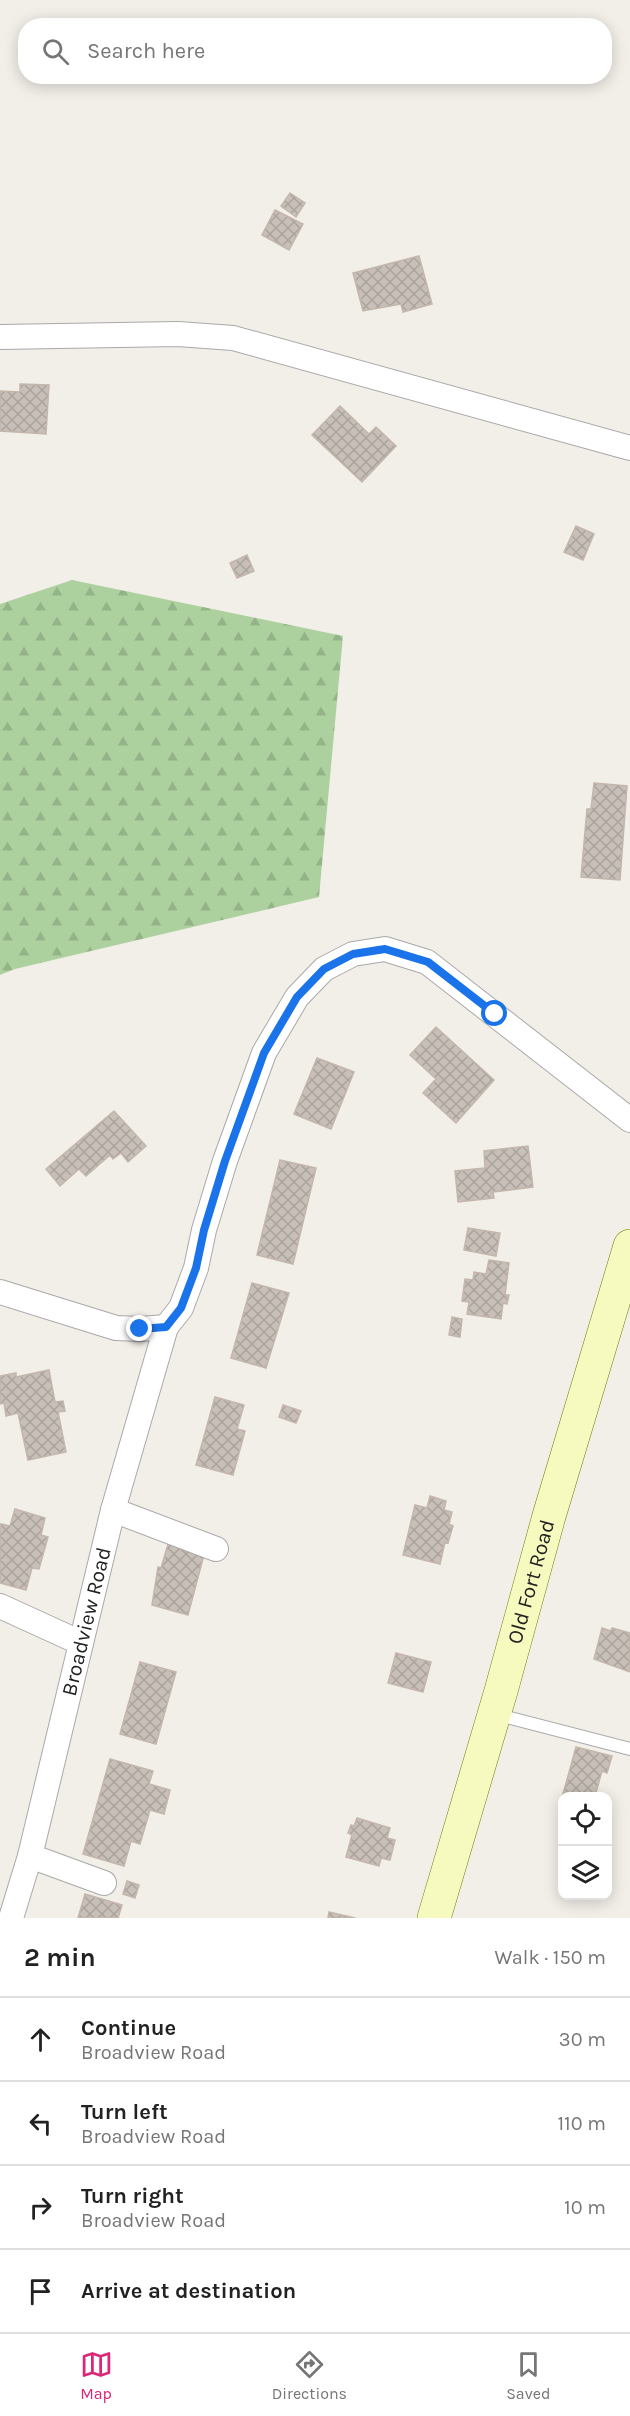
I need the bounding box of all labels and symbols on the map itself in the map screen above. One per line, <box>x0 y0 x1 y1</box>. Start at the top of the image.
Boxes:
route start <box>481 1000 507 1026</box>
route end <box>126 1315 152 1341</box>
street label: Old Fort Road <box>503 1517 559 1646</box>
street label: Broadview Road <box>57 1545 116 1698</box>

